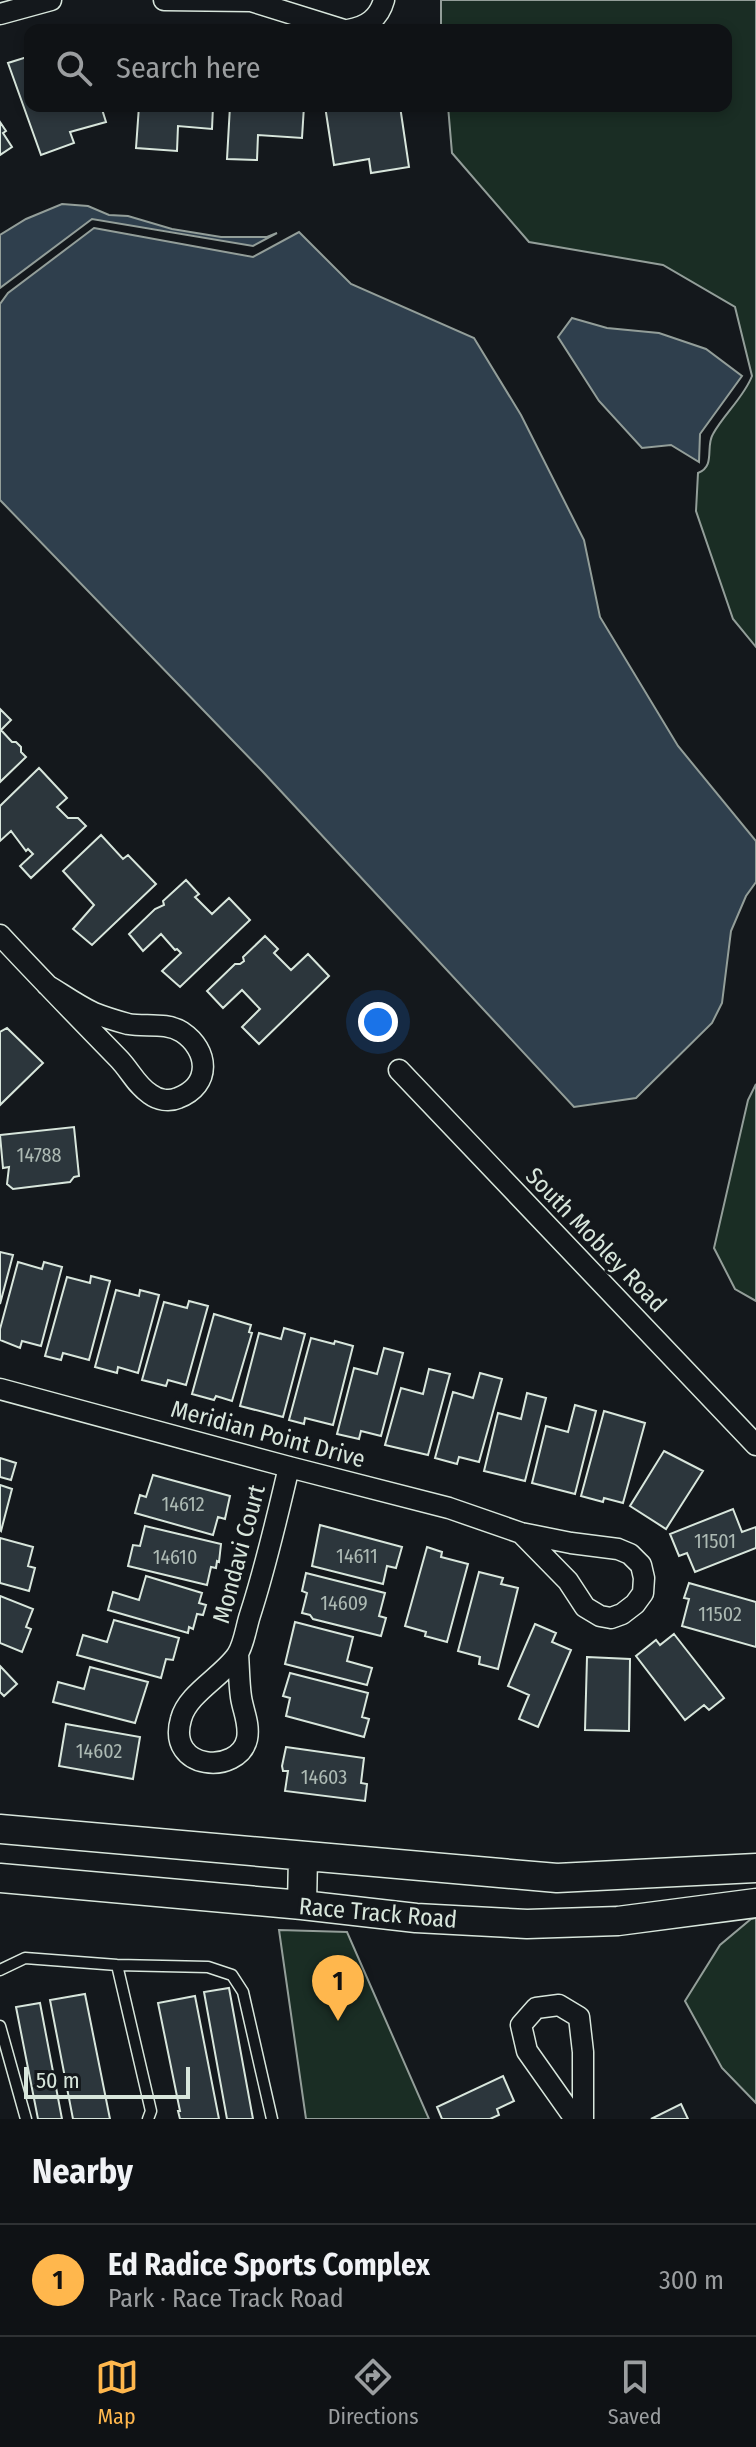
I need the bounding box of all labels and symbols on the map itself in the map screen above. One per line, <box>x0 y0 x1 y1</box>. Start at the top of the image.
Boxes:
your location <box>358 1002 398 1042</box>
house number: 14788 <box>17 1143 61 1167</box>
street label: South Mobley Road <box>520 1162 672 1318</box>
street label: Meridian Point Drive <box>168 1395 368 1473</box>
street label: Mondavi Court <box>207 1482 271 1626</box>
house number: 14612 <box>161 1492 205 1516</box>
house number: 11501 <box>694 1529 736 1553</box>
house number: 14611 <box>336 1544 378 1568</box>
house number: 14610 <box>153 1545 197 1569</box>
house number: 14609 <box>320 1591 368 1615</box>
house number: 11502 <box>698 1602 742 1626</box>
house number: 14602 <box>76 1739 122 1763</box>
house number: 14603 <box>301 1765 347 1789</box>
street label: Race Track Road <box>298 1892 458 1934</box>
pin: 1 <box>312 1955 364 2021</box>
scale bar <box>24 2063 190 2099</box>

